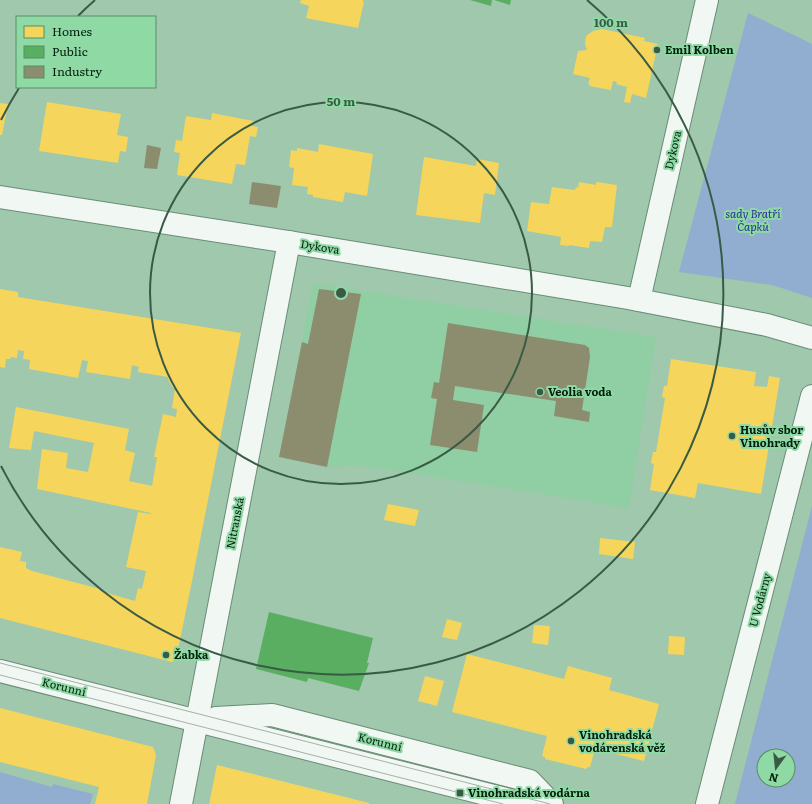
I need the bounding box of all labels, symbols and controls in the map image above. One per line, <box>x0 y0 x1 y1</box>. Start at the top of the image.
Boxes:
text: 100 m <box>594 13 628 31</box>
legend <box>16 16 156 88</box>
text: Homes <box>52 22 92 40</box>
place label: Emil Kolben <box>665 41 734 57</box>
text: Public <box>52 42 88 60</box>
marker: Emil Kolben <box>652 45 662 55</box>
text: Industry <box>52 62 102 80</box>
text: 50 m <box>327 92 355 110</box>
street label: Dykova <box>660 129 684 171</box>
park label: sady Bratří Čapků <box>725 205 781 234</box>
street label: Dykova <box>299 235 341 257</box>
centre of rings <box>334 286 348 300</box>
place label: Veolia voda <box>548 383 612 399</box>
marker: Veolia voda <box>535 387 545 397</box>
place label: Husův sbor Vinohrady <box>740 421 803 450</box>
marker: Husův sbor Vinohrady <box>727 431 737 441</box>
street label: Nitranská <box>221 496 247 550</box>
street label: U Vodárny <box>744 570 774 629</box>
place label: Žabka <box>174 646 209 662</box>
marker: Žabka <box>161 650 171 660</box>
street label: Korunní <box>41 673 88 699</box>
place label: Vinohradská vodárenská věž <box>579 726 666 755</box>
street label: Korunní <box>357 728 404 754</box>
marker: Vinohradská vodárenská věž <box>566 736 576 746</box>
north arrow <box>756 748 796 788</box>
text: N <box>767 770 780 788</box>
place label: Vinohradská vodárna <box>468 784 591 800</box>
marker: Vinohradská vodárna <box>455 788 465 798</box>

